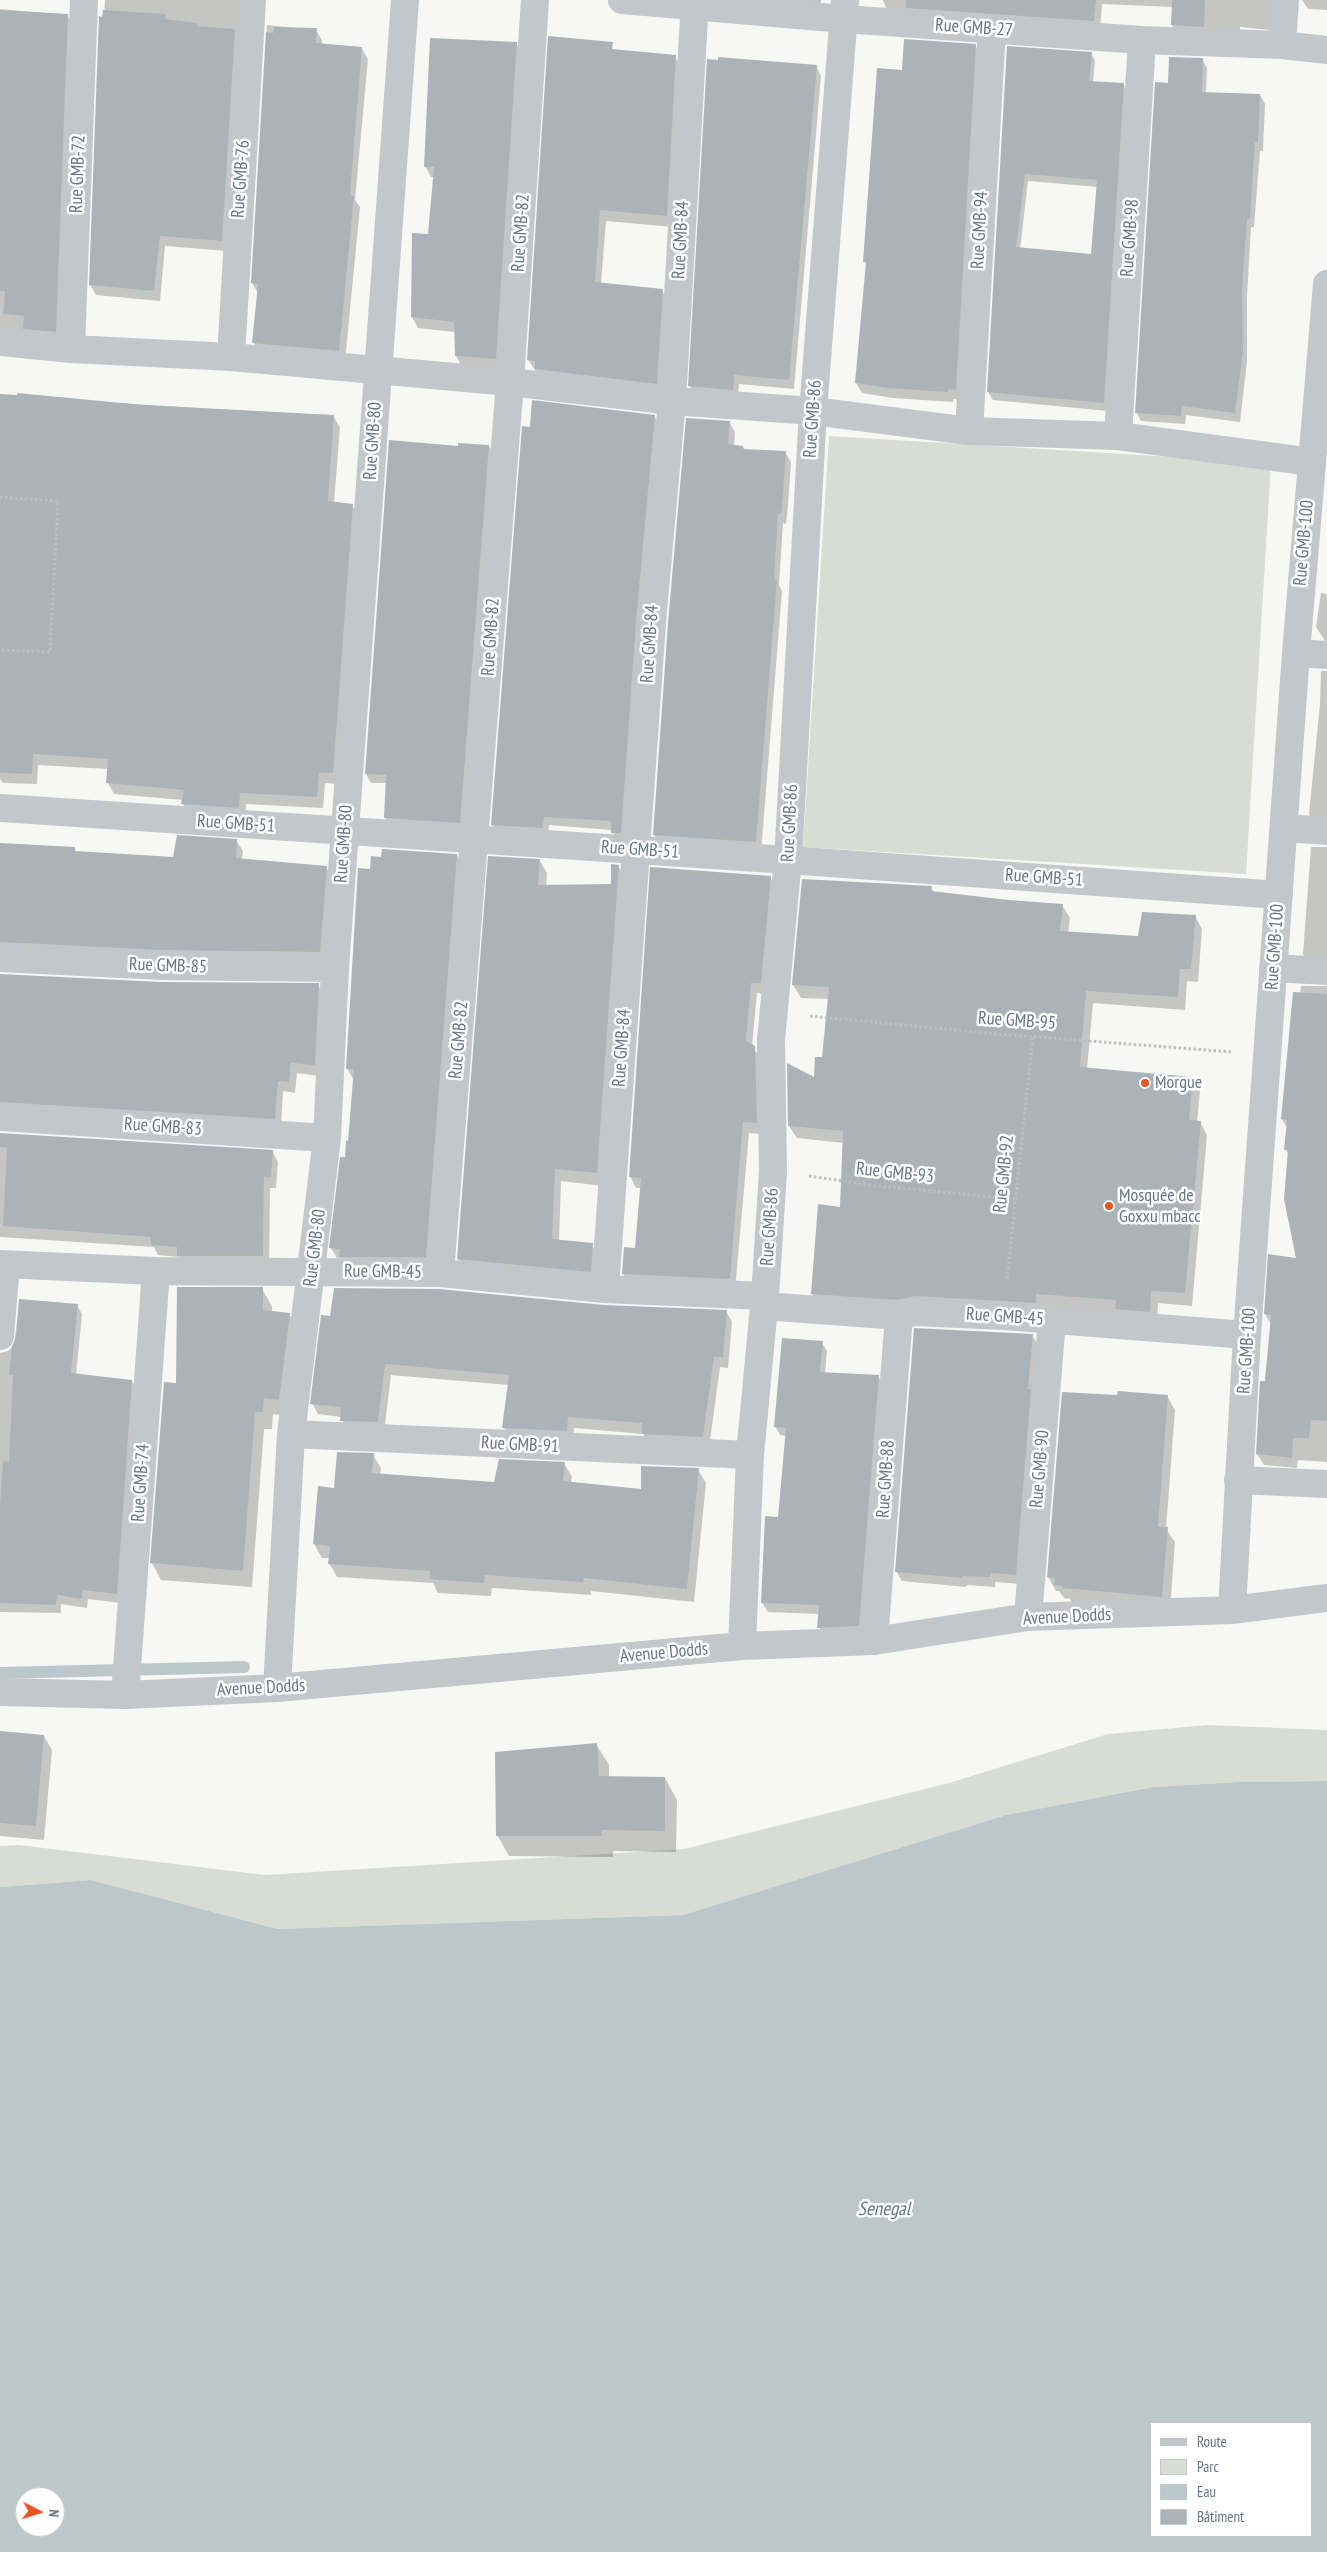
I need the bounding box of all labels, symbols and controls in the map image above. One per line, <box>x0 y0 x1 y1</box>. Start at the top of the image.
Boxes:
street label: Rue GMB-27 <box>934 15 1014 41</box>
street label: Rue GMB-72 <box>66 135 90 213</box>
street label: Rue GMB-76 <box>228 139 254 219</box>
street label: Rue GMB-94 <box>967 191 993 269</box>
street label: Rue GMB-82 <box>508 193 534 273</box>
street label: Rue GMB-98 <box>1117 198 1143 278</box>
street label: Rue GMB-84 <box>668 201 694 279</box>
street label: Rue GMB-86 <box>800 379 826 459</box>
street label: Rue GMB-80 <box>360 401 386 481</box>
street label: Rue GMB-100 <box>1289 499 1319 587</box>
street label: Rue GMB-82 <box>478 597 504 677</box>
street label: Rue GMB-84 <box>637 604 663 684</box>
street label: Rue GMB-86 <box>777 784 803 862</box>
street label: Rue GMB-80 <box>331 804 357 884</box>
street label: Rue GMB-51 <box>196 811 276 837</box>
street label: Rue GMB-51 <box>600 837 680 863</box>
street label: Rue GMB-51 <box>1004 865 1084 891</box>
street label: Rue GMB-100 <box>1261 903 1289 991</box>
street label: Rue GMB-85 <box>129 954 207 978</box>
street label: Rue GMB-82 <box>445 1000 473 1080</box>
street label: Rue GMB-84 <box>609 1008 635 1088</box>
street label: Rue GMB-95 <box>977 1008 1057 1034</box>
place label: Morgue <box>1155 1072 1202 1094</box>
marker: Morgue <box>1139 1077 1151 1089</box>
street label: Rue GMB-83 <box>123 1114 203 1140</box>
street label: Rue GMB-92 <box>989 1134 1019 1214</box>
street label: Rue GMB-93 <box>855 1158 935 1188</box>
place label: Mosquée de Goxxu mbacc <box>1119 1185 1201 1228</box>
street label: Rue GMB-86 <box>757 1187 783 1267</box>
marker: Mosquée de Goxxu mbacc <box>1103 1200 1115 1212</box>
street label: Rue GMB-80 <box>300 1208 330 1288</box>
street label: Rue GMB-45 <box>344 1261 422 1283</box>
street label: Rue GMB-45 <box>965 1304 1045 1330</box>
street label: Rue GMB-100 <box>1233 1307 1261 1395</box>
street label: Rue GMB-90 <box>1026 1429 1054 1509</box>
street label: Rue GMB-91 <box>481 1432 559 1458</box>
street label: Rue GMB-88 <box>873 1439 899 1519</box>
street label: Rue GMB-74 <box>128 1443 154 1523</box>
street label: Avenue Dodds <box>1022 1604 1112 1630</box>
street label: Avenue Dodds <box>619 1638 709 1668</box>
street label: Avenue Dodds <box>216 1675 306 1701</box>
water label: Senegal <box>858 2199 910 2221</box>
legend <box>1150 2422 1312 2537</box>
text: Route <box>1197 2432 1227 2451</box>
text: Parc <box>1197 2457 1219 2476</box>
text: Eau <box>1197 2482 1216 2501</box>
north arrow <box>15 2487 65 2537</box>
text: Bâtiment <box>1197 2507 1244 2526</box>
text: N <box>45 2509 63 2518</box>

